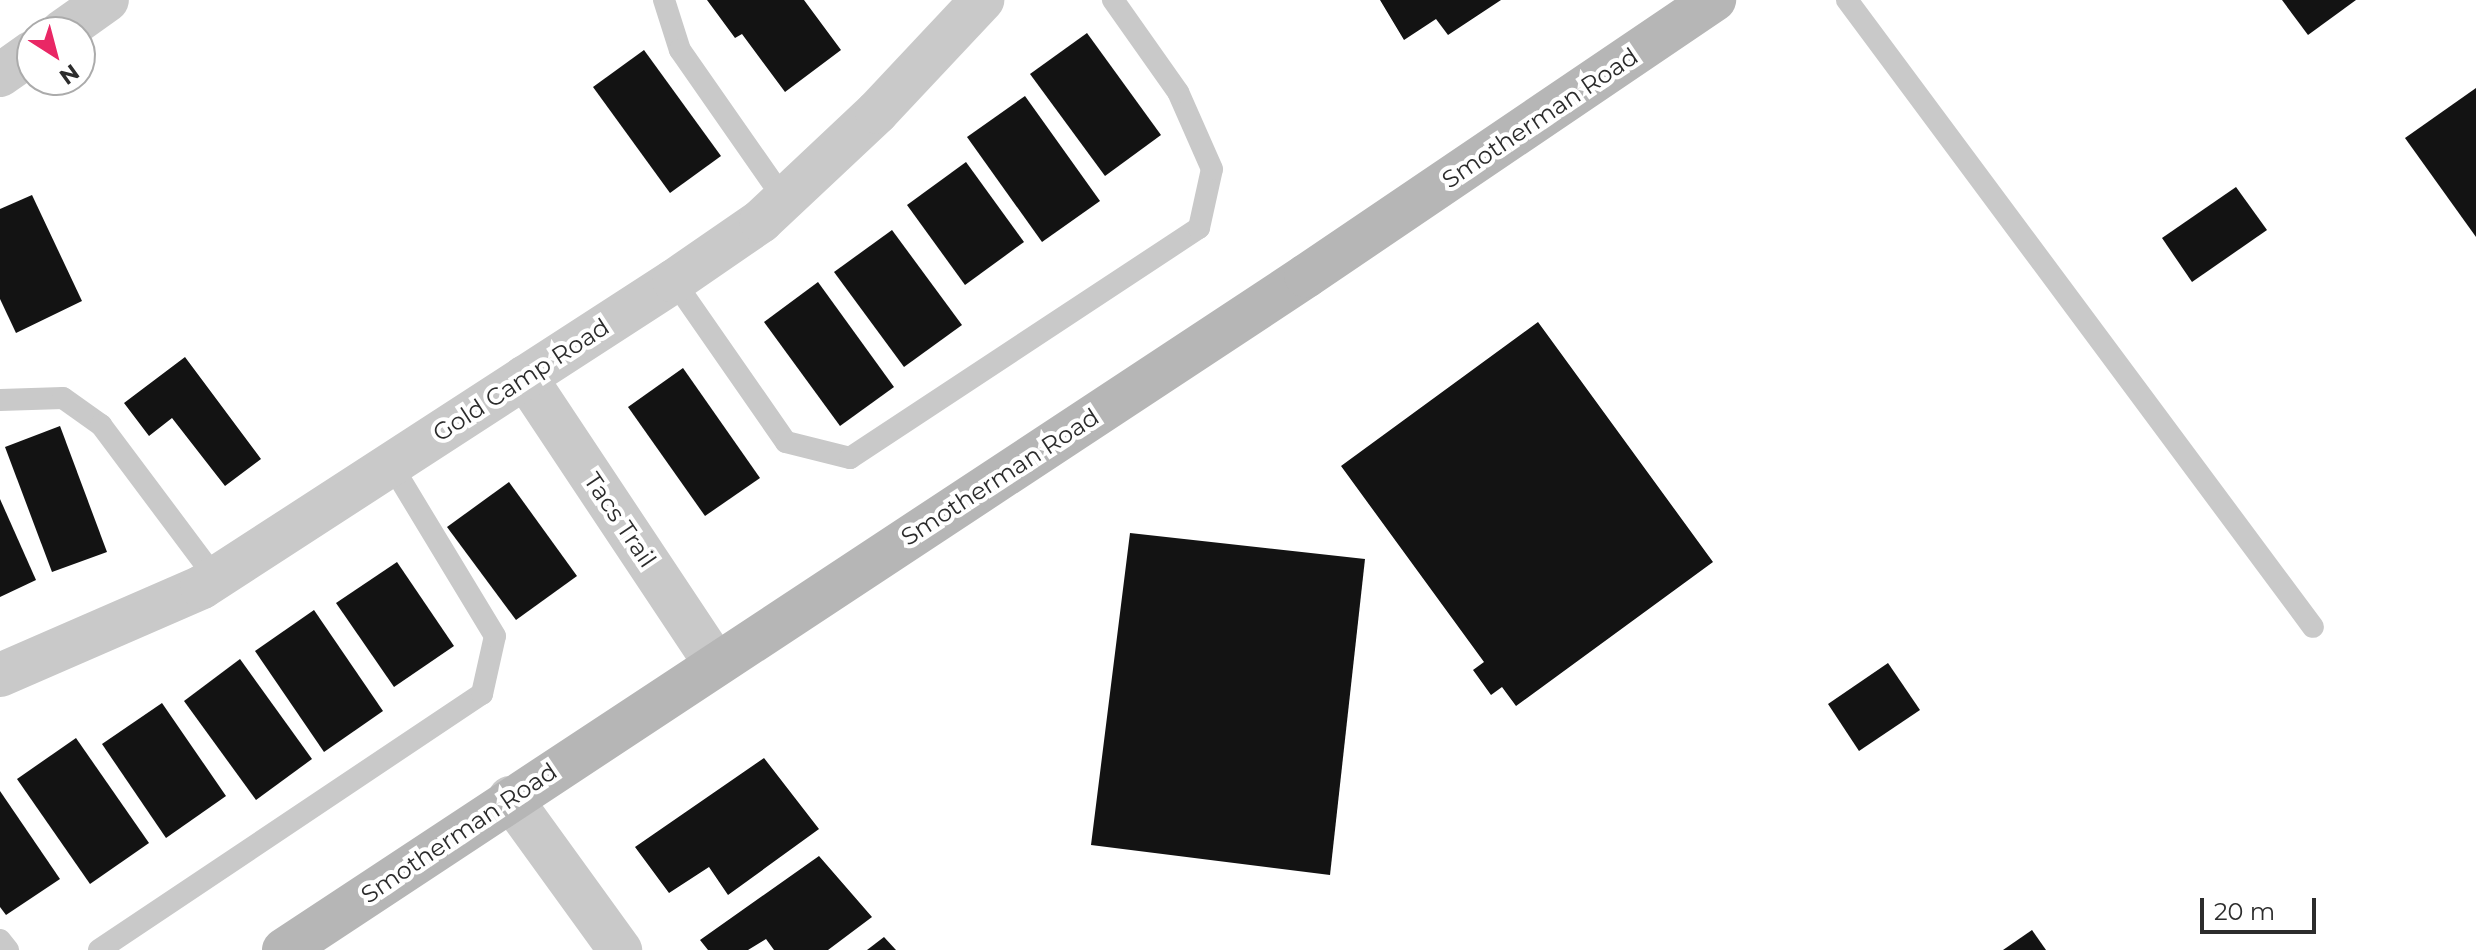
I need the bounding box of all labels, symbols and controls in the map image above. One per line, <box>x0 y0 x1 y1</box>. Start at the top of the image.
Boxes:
north arrow <box>16 16 96 96</box>
street label: Smotherman Road <box>1437 42 1643 194</box>
text: N <box>54 58 84 90</box>
street label: Gold Camp Road <box>427 312 615 448</box>
street label: Smotherman Road <box>896 402 1104 552</box>
street label: Tacs Trail <box>578 467 662 573</box>
street label: Smotherman Road <box>356 757 562 909</box>
scale bar <box>2204 882 2320 932</box>
text: 20 m <box>2214 897 2275 926</box>

